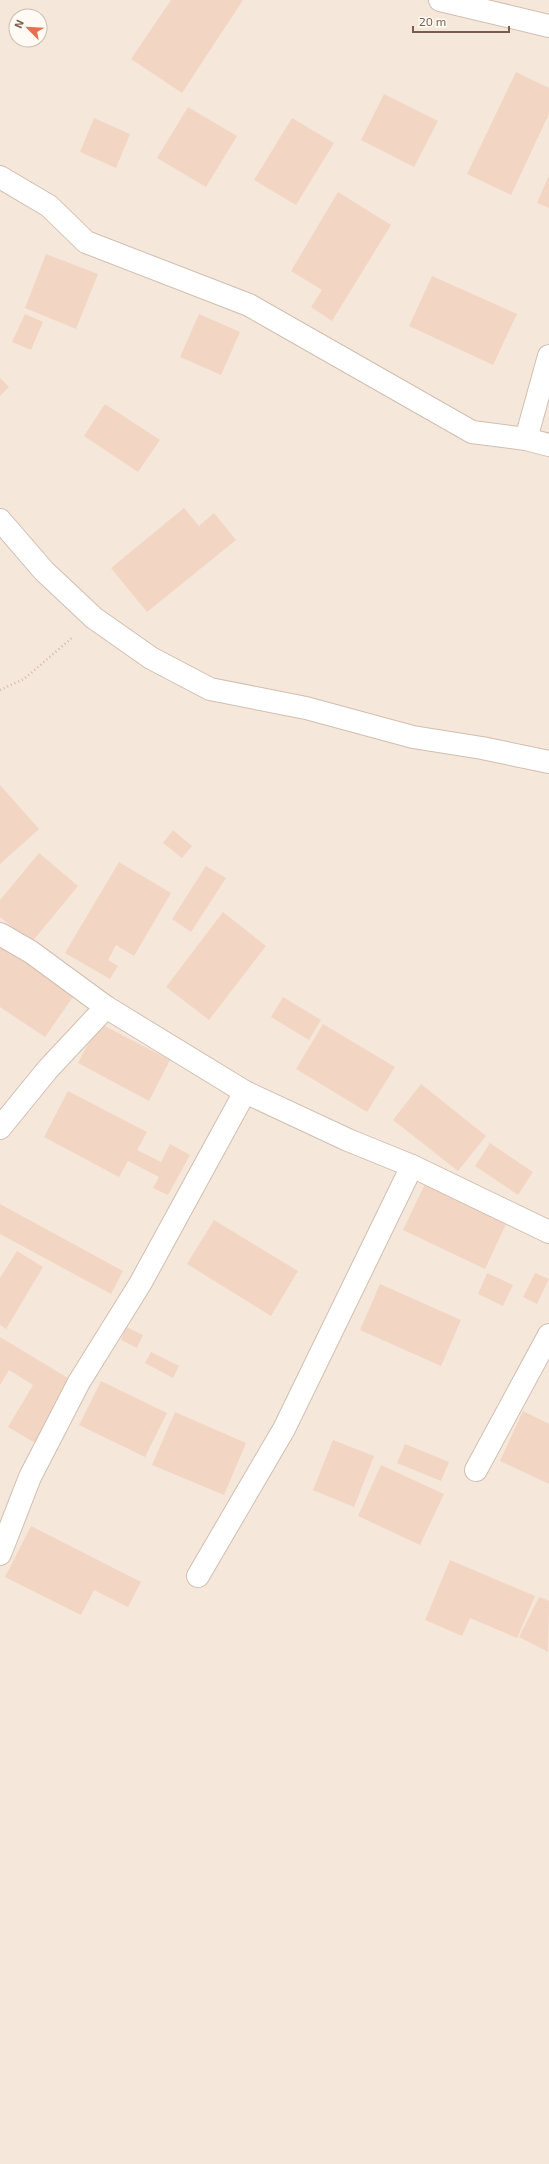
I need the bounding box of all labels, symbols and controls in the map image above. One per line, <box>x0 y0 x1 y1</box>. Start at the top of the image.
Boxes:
north arrow <box>8 8 48 48</box>
scale bar <box>413 8 509 34</box>
text: 20 m <box>419 14 446 28</box>
text: N <box>11 17 26 30</box>

